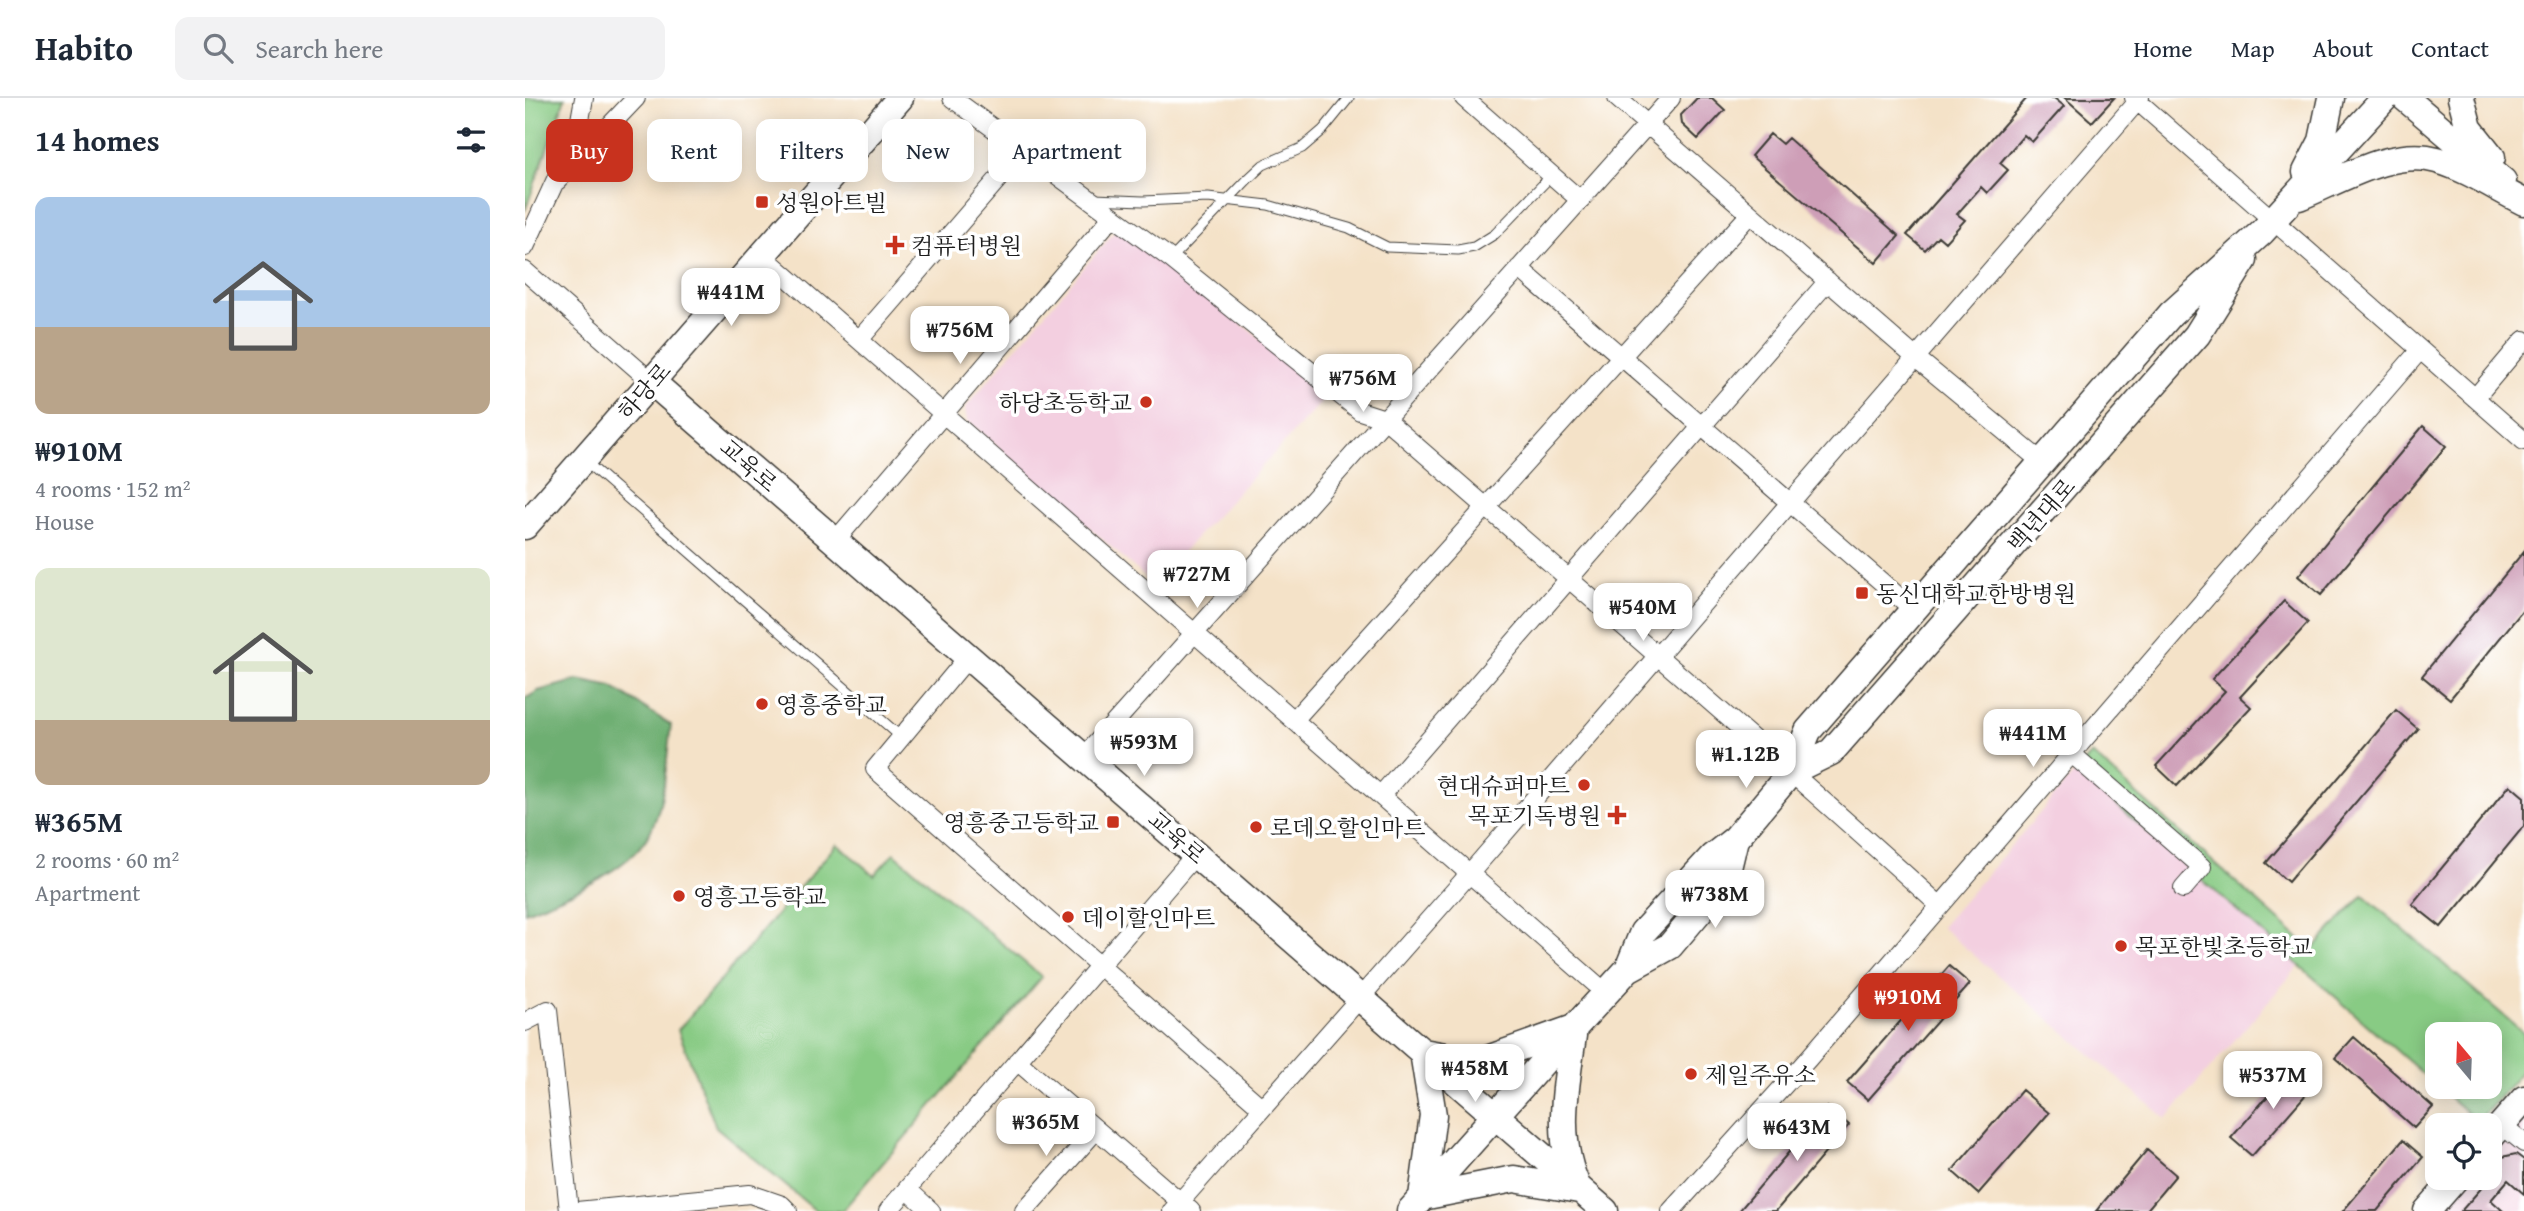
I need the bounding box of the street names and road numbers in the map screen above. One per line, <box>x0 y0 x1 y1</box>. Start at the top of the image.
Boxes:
street label: 하당로 <box>610 355 678 427</box>
street label: 교육로 <box>713 431 785 499</box>
street label: 백년대로 <box>1999 471 2083 559</box>
street label: 교육로 <box>1141 803 1213 871</box>

